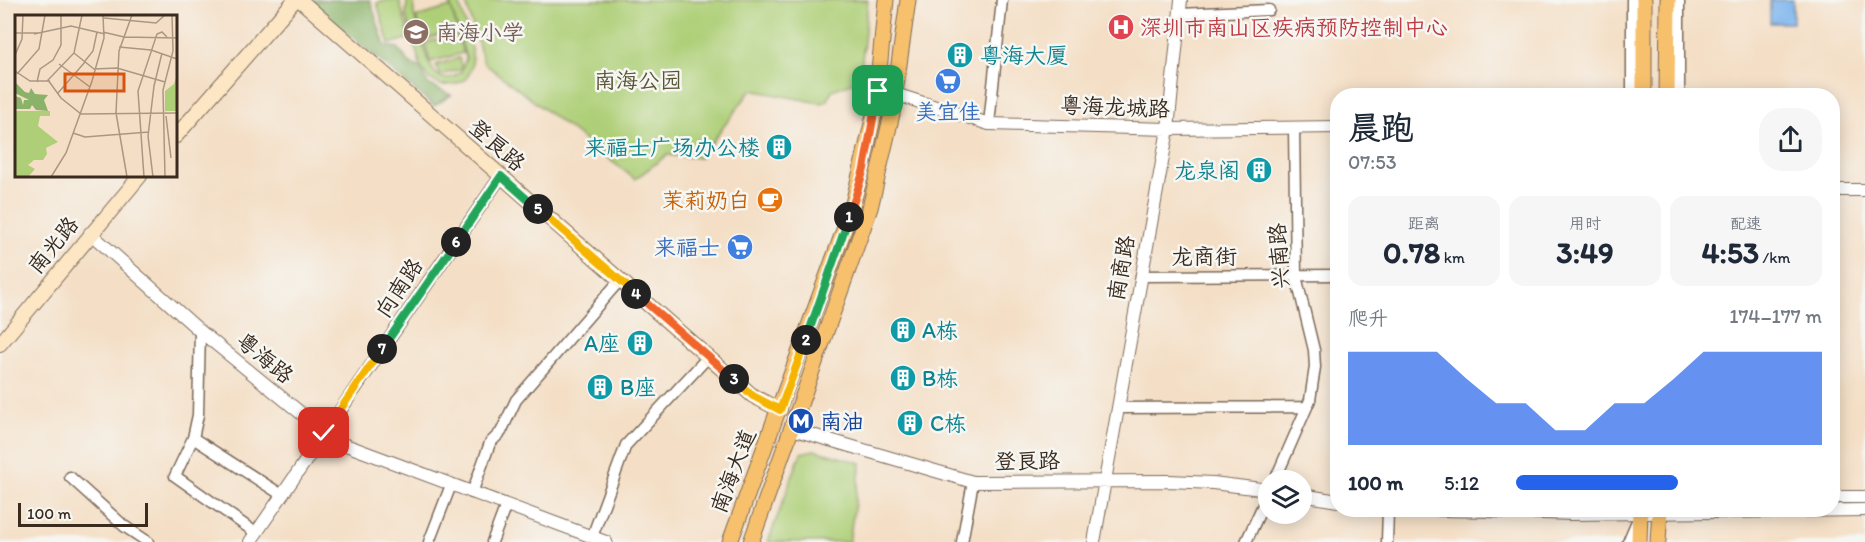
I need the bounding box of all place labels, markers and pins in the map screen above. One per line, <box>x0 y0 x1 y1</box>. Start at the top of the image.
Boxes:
hospital icon: 深圳市南山区疾病预防控制中心 <box>1106 12 1136 42</box>
place label: 深圳市南山区疾病预防控制中心 <box>1140 14 1448 41</box>
school or university icon: 南海小学 <box>401 17 431 47</box>
place label: 南海小学 <box>436 19 524 46</box>
building icon: 粤海大厦 <box>945 40 975 70</box>
place label: 粤海大厦 <box>980 42 1068 69</box>
pin <box>852 65 903 116</box>
supermarket icon: 美宜佳 <box>933 66 963 96</box>
place label: 美宜佳 <box>915 98 981 125</box>
building icon: 来福士广场办公楼 <box>764 132 794 162</box>
place label: 来福士广场办公楼 <box>584 134 760 161</box>
building icon: 龙泉阁 <box>1244 155 1274 185</box>
place label: 龙泉阁 <box>1174 157 1240 184</box>
cafe icon: 茉莉奶白 <box>755 185 785 215</box>
place label: 茉莉奶白 <box>662 187 750 214</box>
pin: 5 <box>523 194 553 224</box>
pin: 1 <box>834 202 864 232</box>
pin: 6 <box>441 227 471 257</box>
supermarket icon: 来福士 <box>725 232 755 262</box>
place label: 来福士 <box>654 234 720 261</box>
pin: 4 <box>621 279 651 309</box>
building icon: A栋 <box>888 315 918 345</box>
place label: A栋 <box>922 317 958 344</box>
pin: 2 <box>791 325 821 355</box>
building icon: A座 <box>625 328 655 358</box>
place label: A座 <box>584 330 620 357</box>
pin: 7 <box>367 334 397 364</box>
building icon: B栋 <box>888 363 918 393</box>
pin: 3 <box>719 364 749 394</box>
place label: B栋 <box>922 365 958 392</box>
building icon: B座 <box>585 372 615 402</box>
place label: B座 <box>620 374 656 401</box>
metro station icon: 南油 <box>786 406 816 436</box>
pin <box>298 407 349 458</box>
place label: 南油 <box>820 408 864 435</box>
building icon: C栋 <box>895 408 925 438</box>
place label: C栋 <box>930 410 966 437</box>

